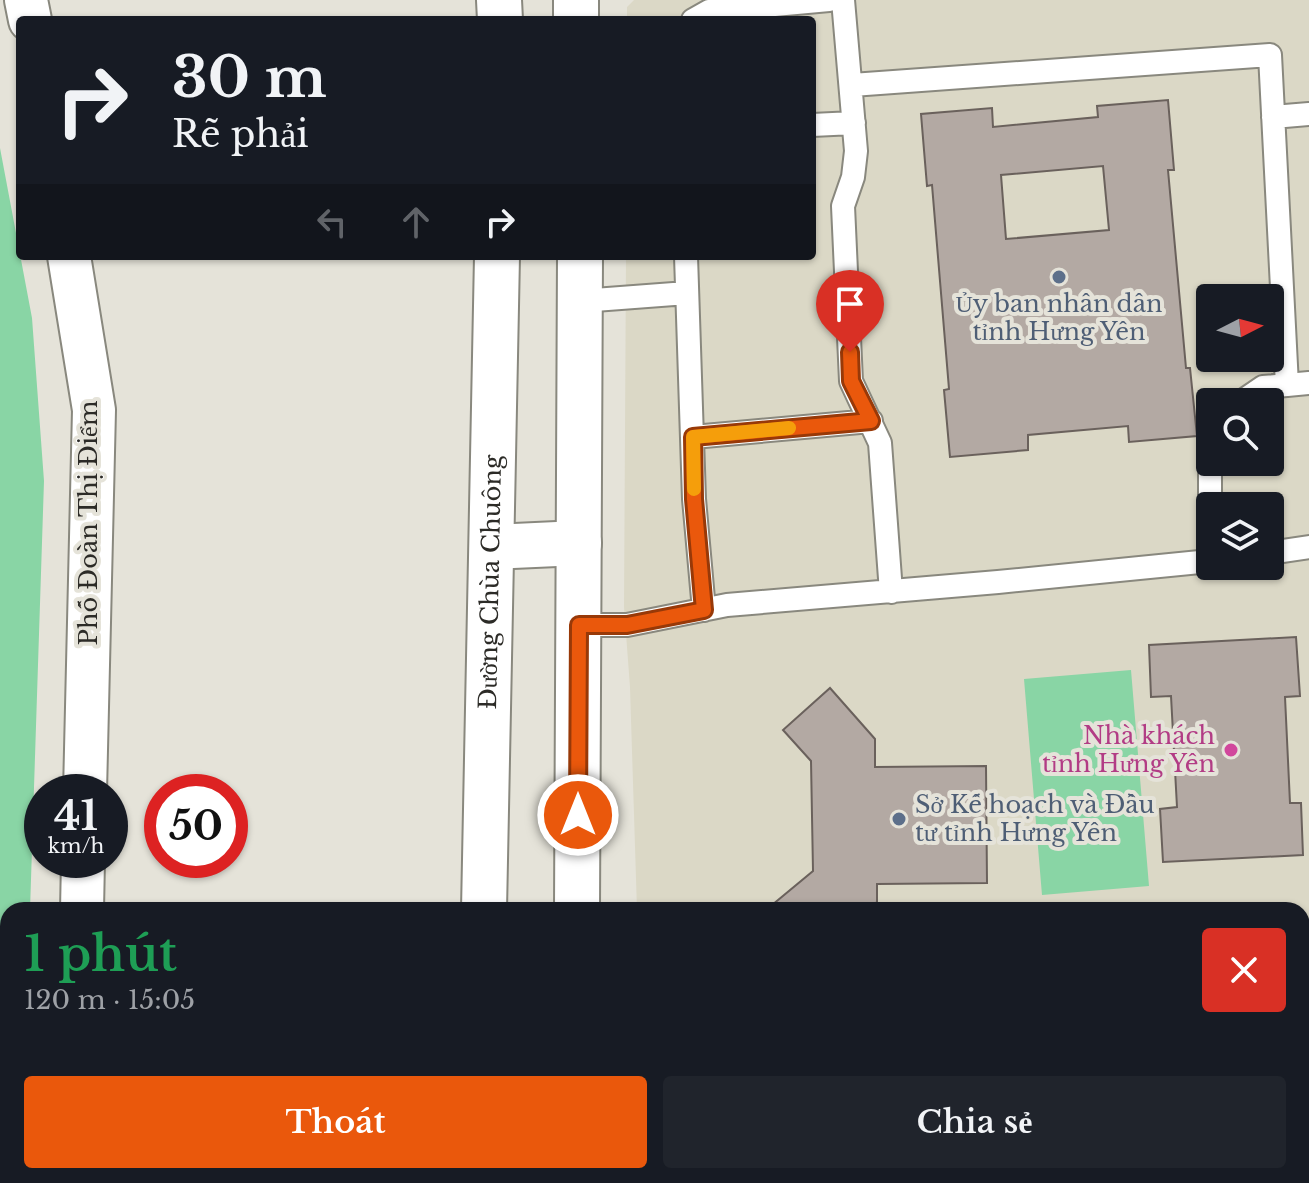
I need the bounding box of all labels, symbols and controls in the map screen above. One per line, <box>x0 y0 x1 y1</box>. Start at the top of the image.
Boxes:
text: 30 m <box>172 43 327 112</box>
icon: right <box>40 48 144 152</box>
text: Rẽ phải <box>172 112 309 157</box>
icon: left <box>310 200 354 244</box>
icon: ahead <box>394 200 438 244</box>
icon: right <box>478 200 522 244</box>
marker: Ủy ban nhân dân tỉnh Hưng Yên <box>1050 268 1068 286</box>
pin <box>816 270 884 352</box>
icon: arrive <box>828 282 872 326</box>
north arrow <box>1196 284 1284 372</box>
map controls <box>1196 284 1284 580</box>
place label: Ủy ban nhân dân tỉnh Hưng Yên <box>955 289 1163 346</box>
button: search <box>1196 388 1284 476</box>
street label: Phố Đoàn Thị Điểm <box>74 400 103 646</box>
street label: Đường Chùa Chuông <box>473 454 507 710</box>
button: layers <box>1196 492 1284 580</box>
place label: Nhà khách tỉnh Hưng Yên <box>1042 721 1215 778</box>
marker: Nhà khách tỉnh Hưng Yên <box>1222 741 1240 759</box>
position arrow <box>536 773 620 857</box>
speed limit sign: 50 <box>144 774 248 878</box>
place label: Sở Kế hoạch và Đầu tư tỉnh Hưng Yên <box>915 790 1155 847</box>
text: 41 <box>54 791 98 841</box>
marker: Sở Kế hoạch và Đầu tư tỉnh Hưng Yên <box>890 810 908 828</box>
text: km/h <box>48 834 104 858</box>
text: 1 phút <box>24 924 177 984</box>
button: close <box>1202 928 1286 1012</box>
text: 120 m · 15:05 <box>24 984 195 1016</box>
button: Thoát <box>24 1076 647 1168</box>
button: Chia sẻ <box>663 1076 1286 1168</box>

